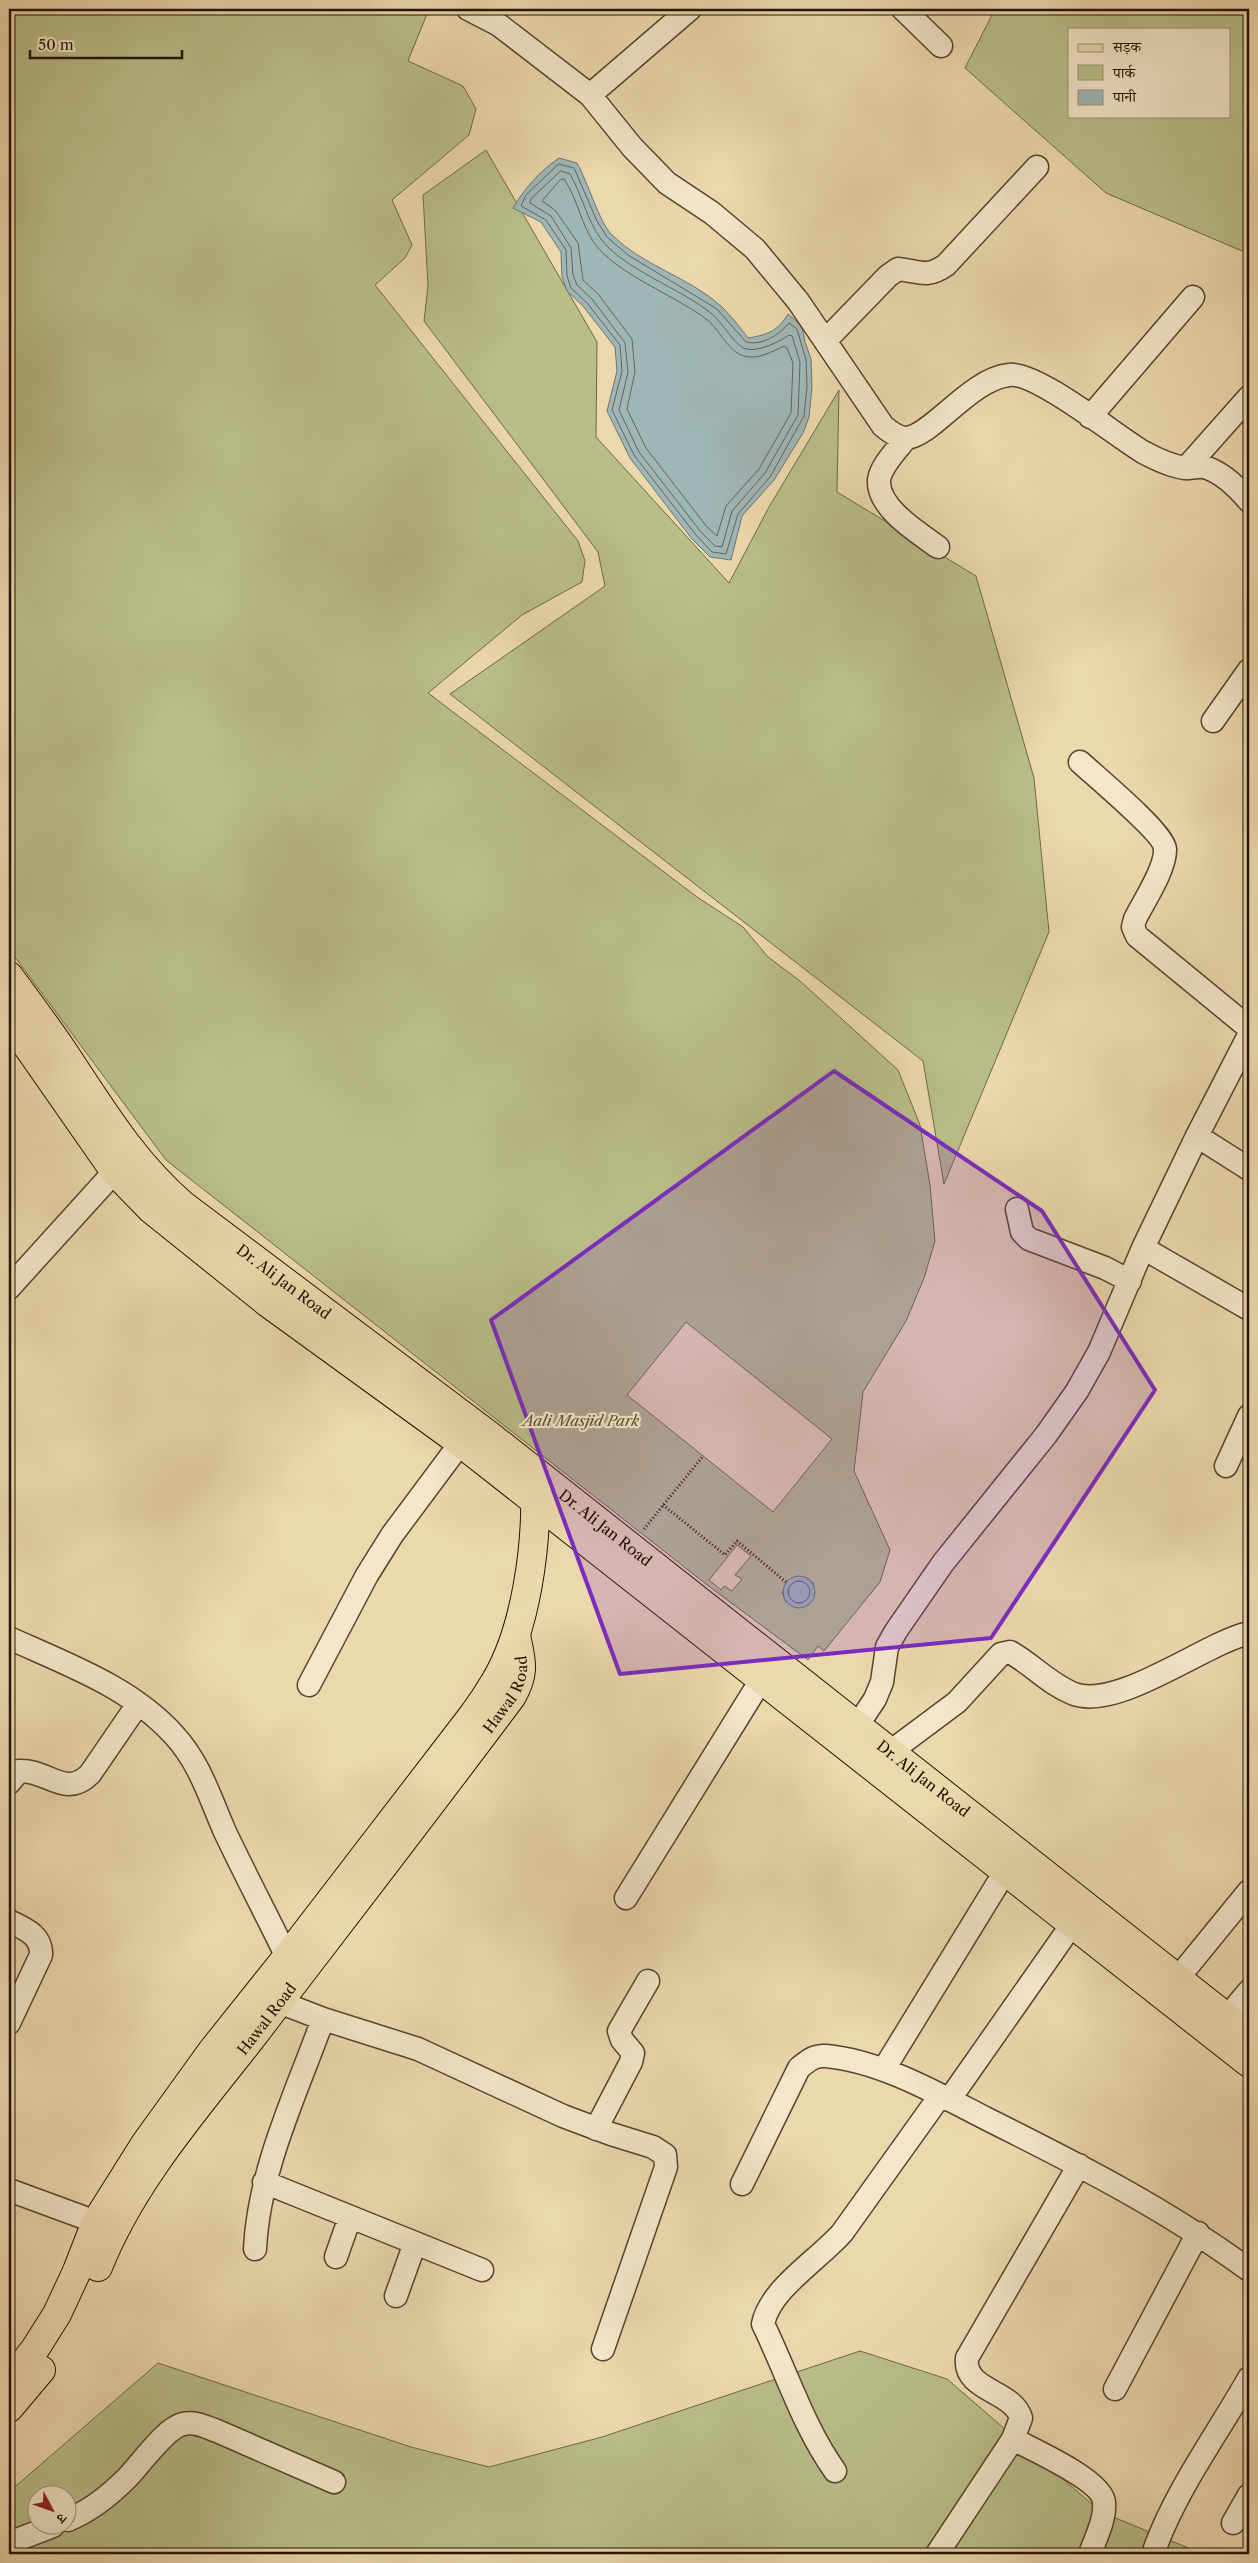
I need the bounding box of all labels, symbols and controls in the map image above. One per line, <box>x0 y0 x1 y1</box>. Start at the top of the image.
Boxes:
scale bar <box>30 28 182 60</box>
legend <box>1068 28 1230 118</box>
text: 50 m <box>38 35 74 54</box>
text: सड़क <box>1112 37 1142 56</box>
text: पार्क <box>1112 63 1136 82</box>
text: पानी <box>1112 87 1137 106</box>
street label: Dr. Ali Jan Road <box>233 1240 335 1323</box>
park label: Aali Masjid Park <box>521 1411 639 1430</box>
street label: Dr. Ali Jan Road <box>555 1485 656 1570</box>
street label: Hawal Road <box>478 1655 531 1737</box>
street label: Dr. Ali Jan Road <box>873 1736 974 1821</box>
street label: Hawal Road <box>233 1979 300 2058</box>
north arrow <box>28 2486 78 2536</box>
text: उ <box>52 2509 72 2528</box>

